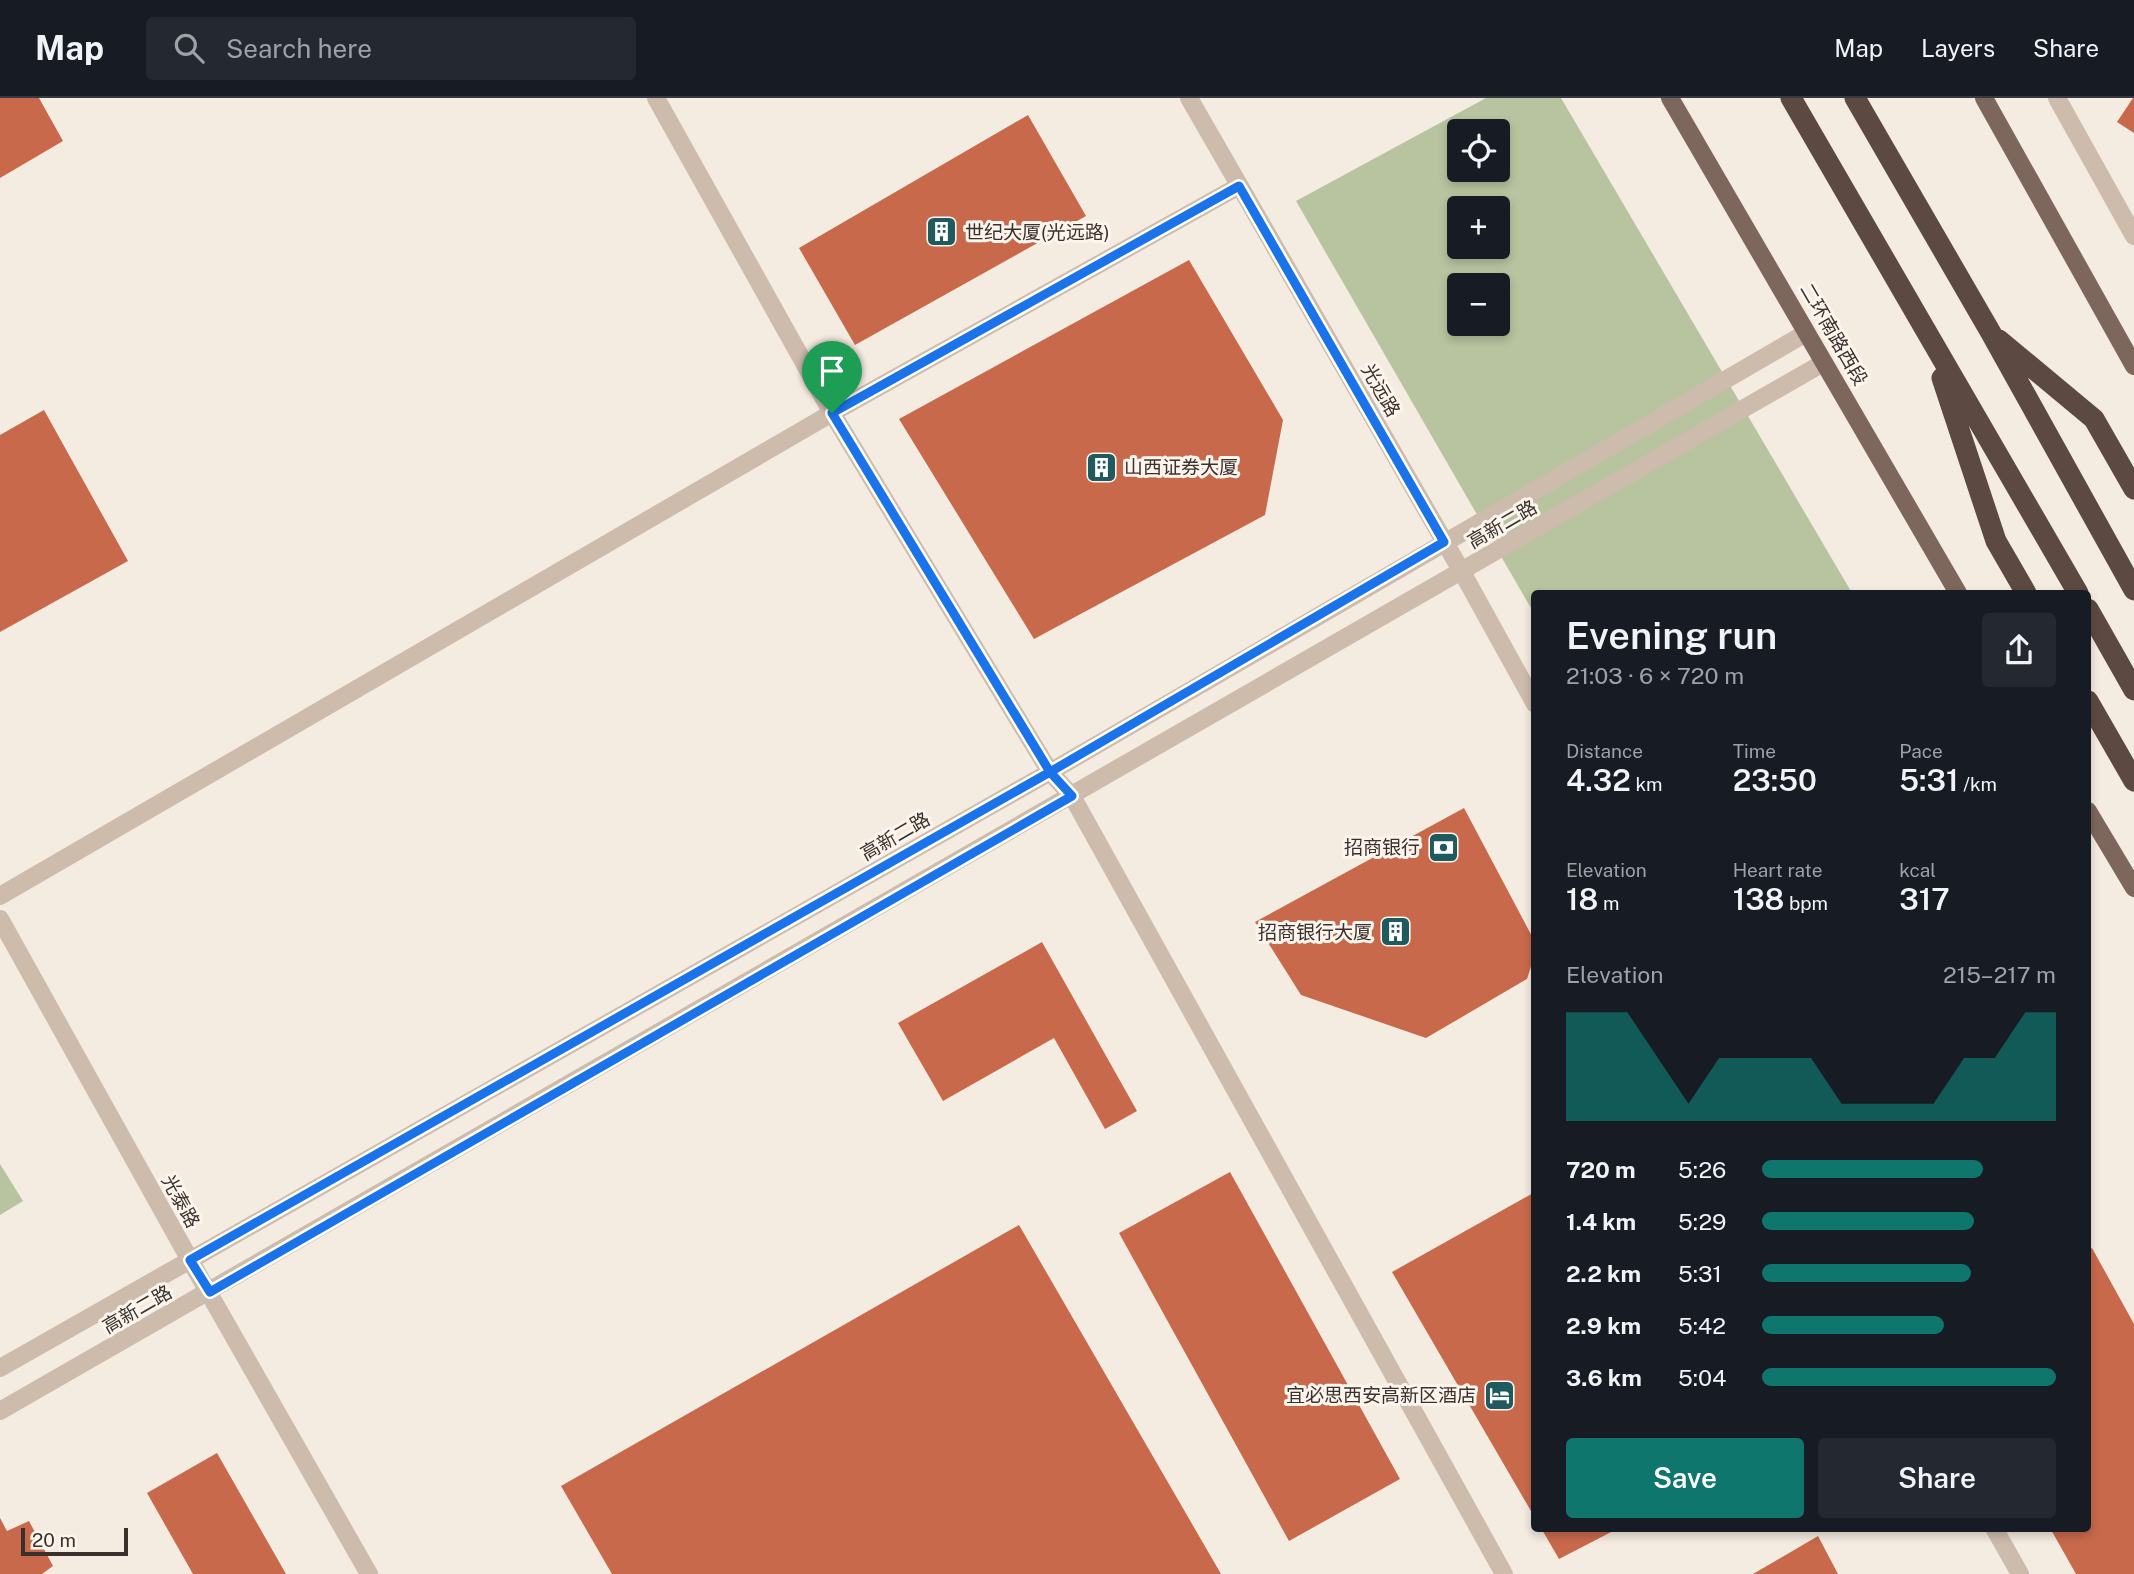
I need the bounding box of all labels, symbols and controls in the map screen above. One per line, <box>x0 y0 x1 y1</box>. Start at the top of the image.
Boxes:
search box <box>146 17 636 80</box>
text: Map <box>35 29 104 67</box>
icon: search <box>170 29 208 67</box>
text: Search here <box>226 33 372 64</box>
text: Map <box>1834 34 1883 62</box>
text: Layers <box>1921 34 1995 62</box>
text: Share <box>2033 34 2099 62</box>
map controls <box>1447 119 1510 336</box>
button: locate <box>1447 119 1510 182</box>
button: + <box>1447 196 1510 259</box>
building icon: 世纪大厦(光远路) <box>925 215 959 249</box>
place label: 世纪大厦(光远路) <box>965 221 1110 243</box>
button: − <box>1447 273 1510 336</box>
street label: 二环南路西段 <box>1796 279 1872 389</box>
pin <box>802 341 862 413</box>
icon: arrive <box>813 352 851 390</box>
street label: 光远路 <box>1357 360 1405 420</box>
building icon: 山西证券大厦 <box>1084 450 1118 484</box>
place label: 山西证券大厦 <box>1124 456 1238 478</box>
street label: 高新二路 <box>1464 495 1540 553</box>
text: Evening run <box>1566 613 1777 658</box>
button: share <box>1982 613 2056 687</box>
text: 21:03 · 6 × 720 m <box>1566 662 1744 689</box>
text: Distance <box>1566 740 1643 762</box>
text: Time <box>1733 740 1776 762</box>
text: Pace <box>1899 740 1943 762</box>
text: 4.32 <box>1566 762 1631 798</box>
text: 23:50 <box>1733 762 1817 798</box>
text: 5:31 <box>1899 762 1959 798</box>
text: km <box>1631 773 1663 795</box>
text: /km <box>1959 773 1997 795</box>
street label: 高新二路 <box>857 807 933 865</box>
bank icon: 招商银行 <box>1426 830 1460 864</box>
place label: 招商银行 <box>1344 836 1420 858</box>
text: Elevation <box>1566 859 1647 881</box>
text: Heart rate <box>1733 859 1822 881</box>
text: kcal <box>1899 859 1936 881</box>
text: 18 <box>1566 881 1598 917</box>
text: 138 <box>1733 881 1784 917</box>
text: 317 <box>1899 881 1950 917</box>
text: m <box>1598 892 1619 914</box>
text: bpm <box>1784 892 1828 914</box>
building icon: 招商银行大厦 <box>1378 915 1412 949</box>
place label: 招商银行大厦 <box>1258 921 1372 943</box>
text: Elevation <box>1566 961 1664 988</box>
text: 215–217 m <box>1943 961 2056 988</box>
text: 720 m <box>1566 1156 1636 1183</box>
text: 5:26 <box>1678 1156 1726 1183</box>
street label: 光泰路 <box>158 1171 204 1231</box>
text: 1.4 km <box>1566 1208 1636 1235</box>
text: 5:29 <box>1678 1208 1726 1235</box>
text: 2.2 km <box>1566 1260 1641 1287</box>
text: 5:31 <box>1678 1260 1722 1287</box>
street label: 高新二路 <box>99 1280 175 1338</box>
text: 2.9 km <box>1566 1312 1641 1339</box>
text: 5:42 <box>1678 1312 1726 1339</box>
text: 3.6 km <box>1566 1364 1642 1391</box>
text: 5:04 <box>1678 1364 1726 1391</box>
hotel icon: 宜必思西安高新区酒店 <box>1482 1378 1516 1412</box>
place label: 宜必思西安高新区酒店 <box>1286 1384 1476 1406</box>
button: Save <box>1566 1438 1804 1518</box>
button: Share <box>1818 1438 2056 1518</box>
scale bar <box>21 1525 128 1557</box>
text: 20 m <box>32 1529 76 1551</box>

